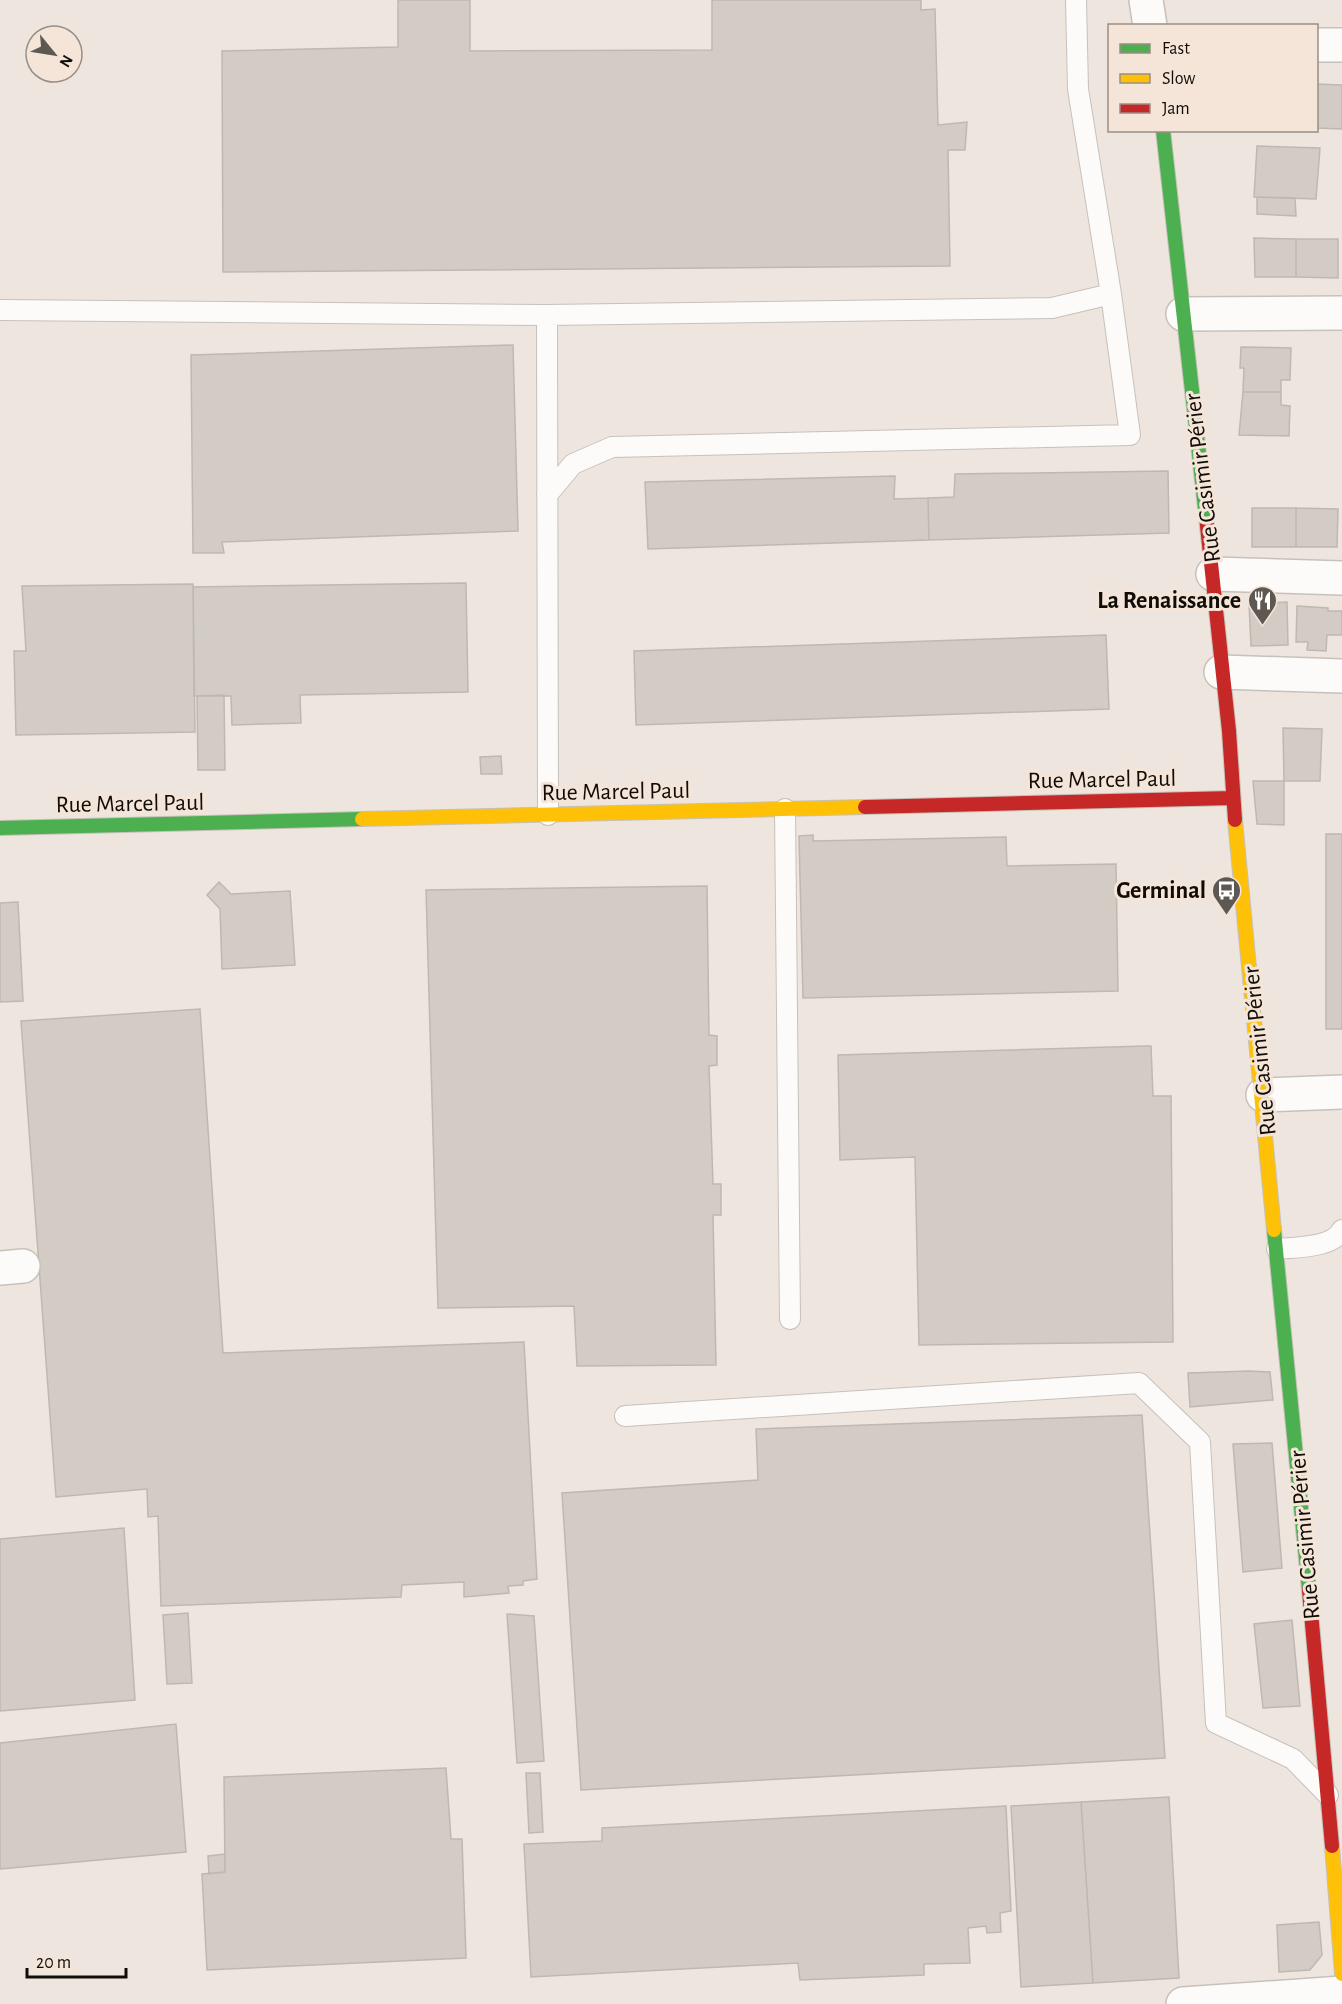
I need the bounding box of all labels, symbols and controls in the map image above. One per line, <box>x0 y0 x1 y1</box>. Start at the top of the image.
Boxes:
north arrow <box>24 24 84 84</box>
legend <box>1108 24 1318 132</box>
text: Fast <box>1162 40 1190 58</box>
text: N <box>56 52 76 70</box>
text: Slow <box>1162 70 1195 88</box>
text: Jam <box>1162 100 1190 118</box>
street label: Rue Casimir Périer <box>1181 392 1225 564</box>
restaurant icon: La Renaissance <box>1246 584 1278 626</box>
place label: La Renaissance <box>1097 589 1241 613</box>
street label: Rue Marcel Paul <box>1027 767 1177 793</box>
street label: Rue Marcel Paul <box>541 779 691 805</box>
street label: Rue Marcel Paul <box>55 791 205 817</box>
bus stop icon: Germinal <box>1211 874 1243 916</box>
place label: Germinal <box>1116 879 1206 903</box>
street label: Rue Casimir Périer <box>1239 965 1281 1137</box>
street label: Rue Casimir Périer <box>1286 1449 1324 1621</box>
scale bar <box>27 1941 126 1979</box>
text: 20 m <box>36 1954 71 1972</box>

